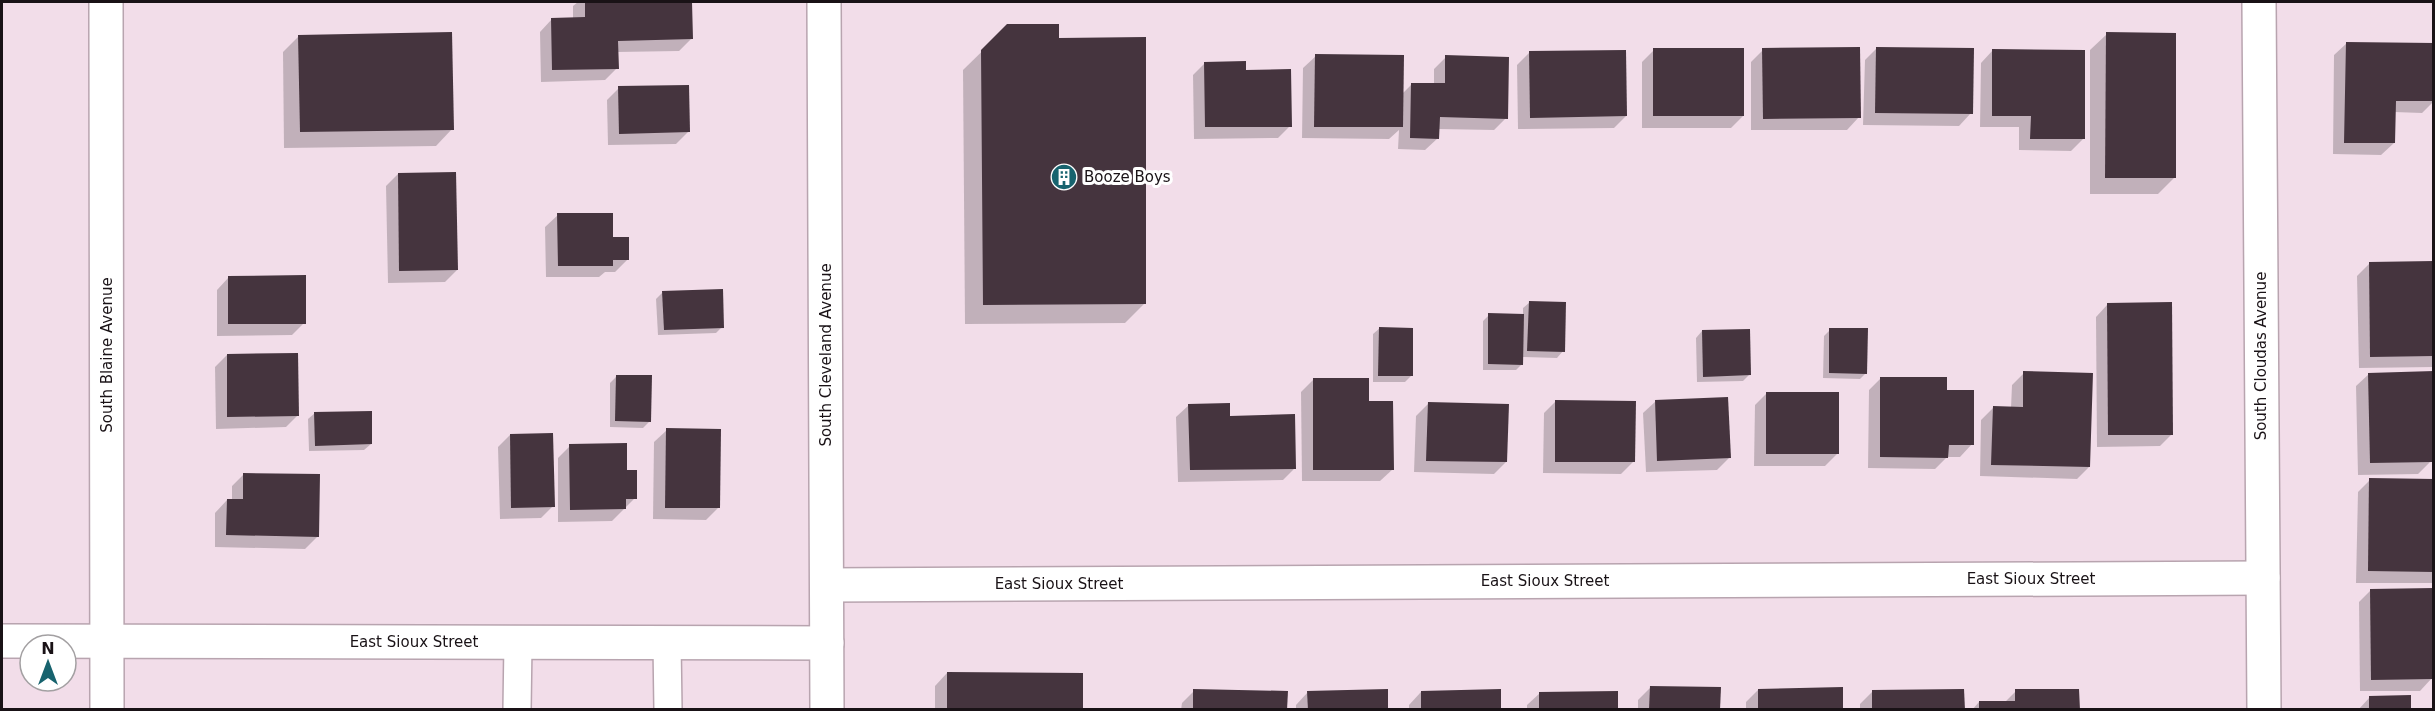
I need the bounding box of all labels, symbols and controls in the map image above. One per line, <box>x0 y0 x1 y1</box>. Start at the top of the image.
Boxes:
building icon: Booze Boys <box>1049 162 1079 192</box>
place label: Booze Boys <box>1084 168 1171 186</box>
street label: South Cleveland Avenue <box>817 263 835 447</box>
street label: South Cloudas Avenue <box>2252 272 2270 440</box>
street label: South Blaine Avenue <box>98 277 116 433</box>
street label: East Sioux Street <box>1967 570 2095 588</box>
street label: East Sioux Street <box>1481 572 1609 590</box>
street label: East Sioux Street <box>995 575 1123 593</box>
north arrow <box>18 633 78 693</box>
street label: East Sioux Street <box>350 633 478 651</box>
text: N <box>41 639 55 658</box>

